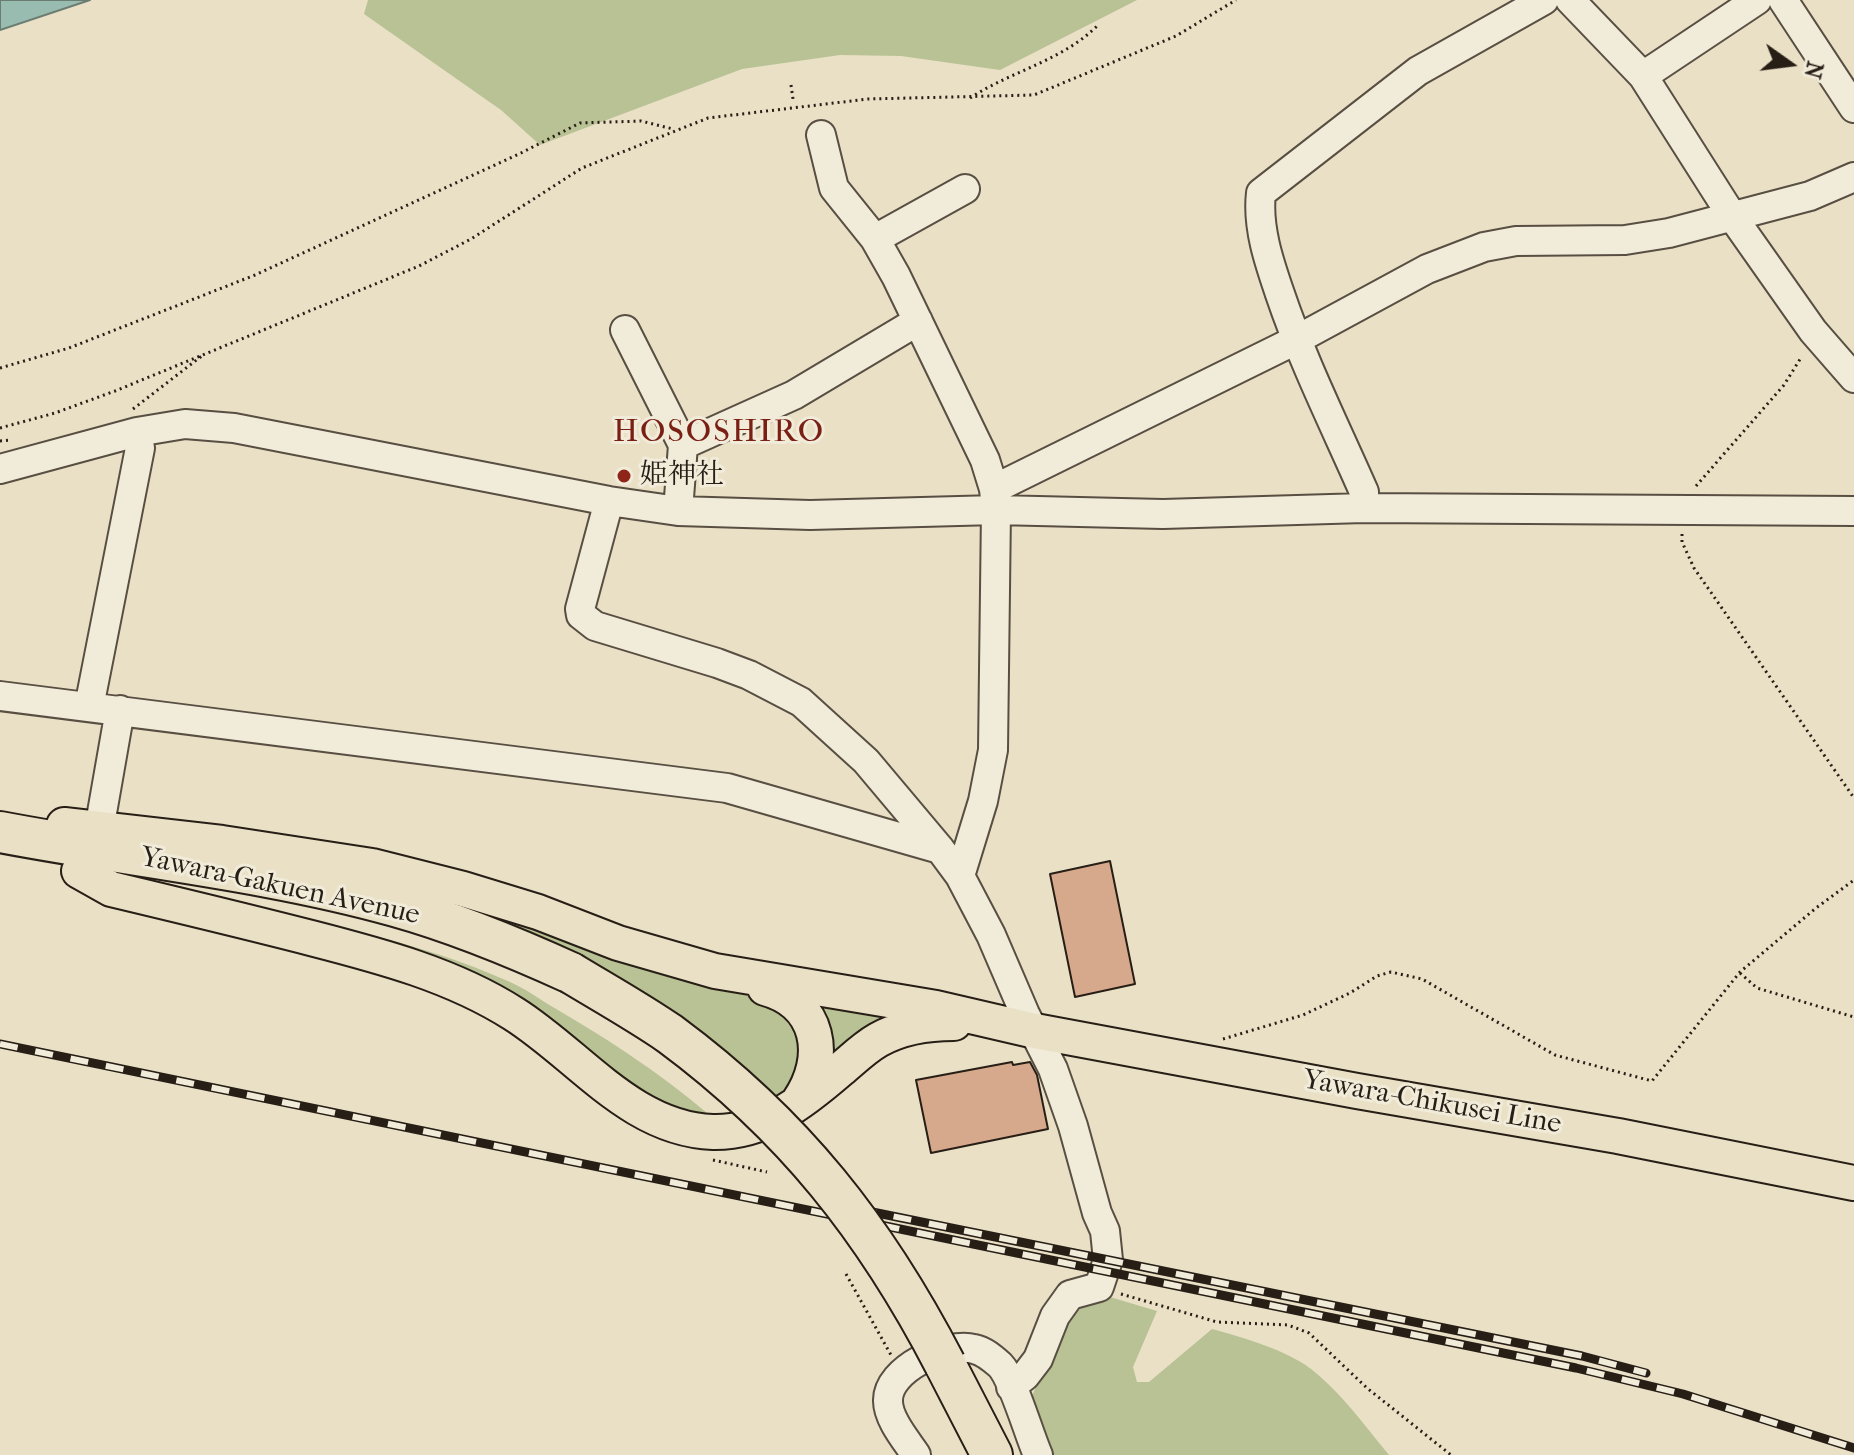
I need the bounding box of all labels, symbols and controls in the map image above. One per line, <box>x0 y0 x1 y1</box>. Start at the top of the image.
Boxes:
north arrow <box>1750 24 1830 104</box>
text: N <box>1799 59 1828 81</box>
district label: HOSOSHIRO <box>613 414 825 452</box>
place label: 姫神社 <box>640 459 724 493</box>
marker: 姫神社 <box>615 467 633 485</box>
street label: Yawara-Gakuen Avenue <box>138 841 422 933</box>
street label: Yawara-Chikusei Line <box>1300 1064 1564 1142</box>

